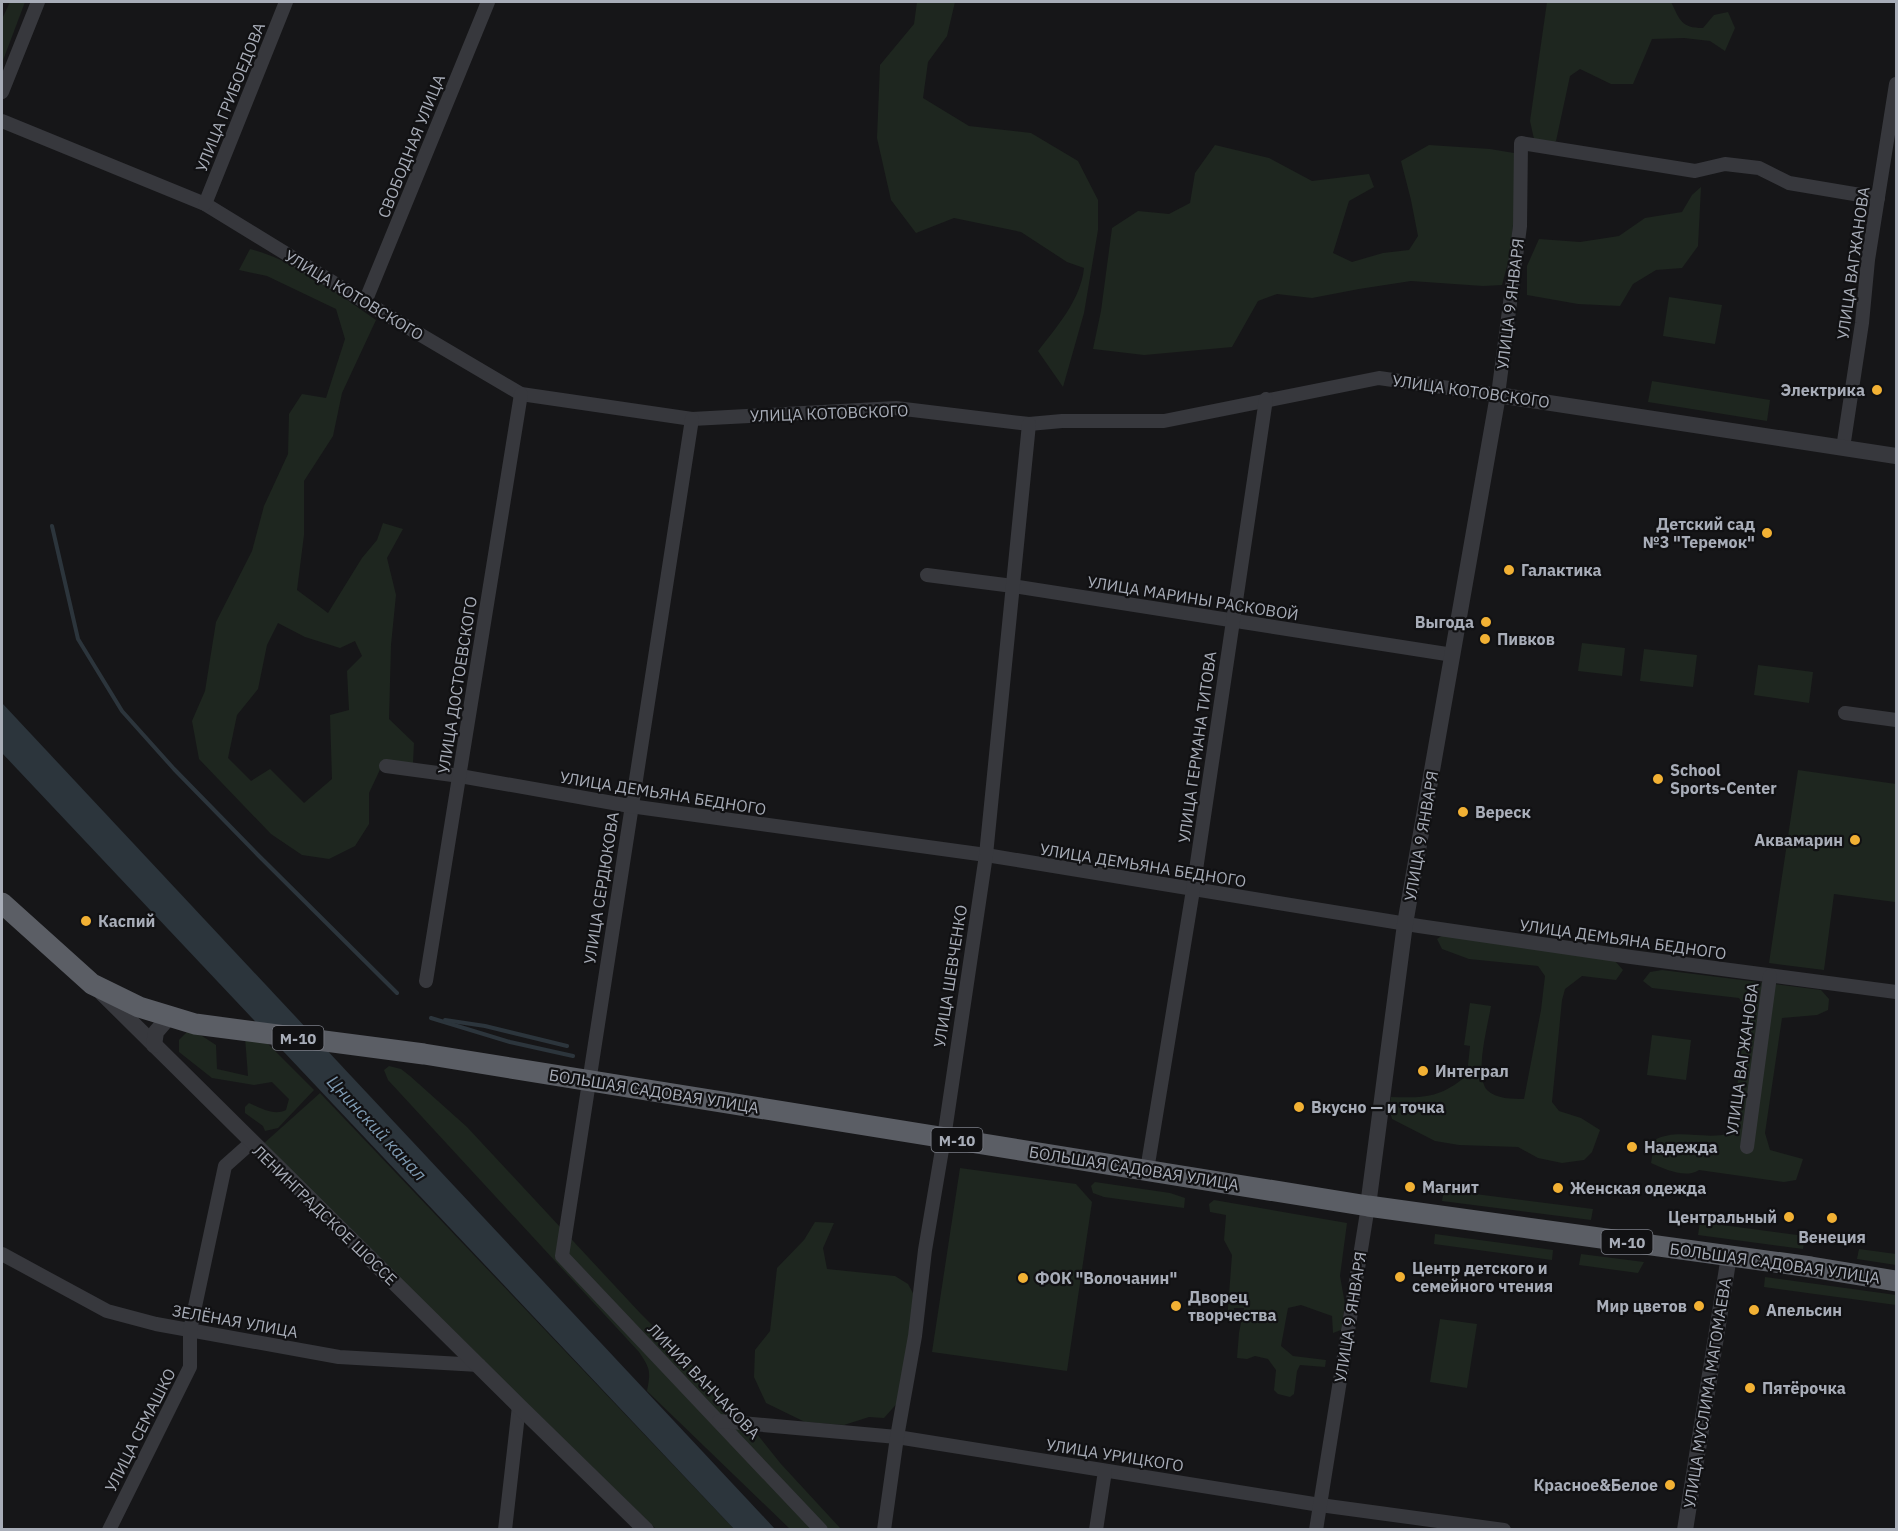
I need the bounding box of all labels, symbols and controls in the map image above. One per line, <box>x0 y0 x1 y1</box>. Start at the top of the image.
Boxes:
street label: УЛИЦА ГРИБОЕДОВА <box>191 19 269 175</box>
street label: СВОБОДНАЯ УЛИЦА <box>373 71 449 221</box>
street label: УЛИЦА ВАГЖАНОВА <box>1832 185 1874 341</box>
street label: УЛИЦА 9 ЯНВАРЯ <box>1492 237 1528 371</box>
street label: УЛИЦА КОТОВСКОГО <box>281 246 427 344</box>
street label: УЛИЦА КОТОВСКОГО <box>1391 370 1551 412</box>
place label: Электрика <box>1781 380 1865 400</box>
marker: Электрика <box>1870 383 1884 397</box>
street label: УЛИЦА КОТОВСКОГО <box>749 400 909 426</box>
place label: Детский сад №3 "Теремок" <box>1643 514 1755 552</box>
marker: Детский сад №3 "Теремок" <box>1760 526 1774 540</box>
place label: Галактика <box>1521 560 1602 580</box>
marker: Галактика <box>1502 563 1516 577</box>
street label: УЛИЦА МАРИНЫ РАСКОВОЙ <box>1086 571 1300 625</box>
street label: УЛИЦА ДОСТОЕВСКОГО <box>433 595 481 775</box>
place label: Выгода <box>1415 612 1474 632</box>
marker: Выгода <box>1479 615 1493 629</box>
place label: Пивков <box>1497 629 1555 649</box>
marker: Пивков <box>1478 632 1492 646</box>
street label: УЛИЦА ГЕРМАНА ТИТОВА <box>1174 650 1220 844</box>
place label: School Sports-Center <box>1670 760 1777 798</box>
street label: УЛИЦА ДЕМЬЯНА БЕДНОГО <box>558 767 768 819</box>
street label: УЛИЦА 9 ЯНВАРЯ <box>1400 769 1442 903</box>
marker: School Sports-Center <box>1651 772 1665 786</box>
place label: Вереск <box>1475 802 1531 822</box>
marker: Вереск <box>1456 805 1470 819</box>
street label: УЛИЦА СЕРДЮКОВА <box>579 810 623 966</box>
place label: Аквамарин <box>1754 830 1843 850</box>
marker: Аквамарин <box>1848 833 1862 847</box>
street label: УЛИЦА ДЕМЬЯНА БЕДНОГО <box>1038 839 1248 891</box>
street label: УЛИЦА ШЕВЧЕНКО <box>929 903 971 1049</box>
place label: Каспий <box>98 911 155 931</box>
marker: Каспий <box>79 914 93 928</box>
street label: УЛИЦА ДЕМЬЯНА БЕДНОГО <box>1518 915 1728 963</box>
street label: УЛИЦА ВАГЖАНОВА <box>1721 981 1763 1137</box>
road number: М-10 <box>272 1026 324 1050</box>
place label: Интеграл <box>1435 1061 1509 1081</box>
marker: Интеграл <box>1416 1064 1430 1078</box>
street label: БОЛЬШАЯ САДОВАЯ УЛИЦА <box>548 1065 760 1117</box>
water label: Цнинский канал <box>322 1070 432 1186</box>
place label: Вкусно — и точка <box>1311 1097 1445 1117</box>
marker: Вкусно — и точка <box>1292 1100 1306 1114</box>
road number: М-10 <box>932 1128 982 1152</box>
place label: Надежда <box>1644 1137 1718 1157</box>
marker: Надежда <box>1625 1140 1639 1154</box>
street label: ЛЕНИНГРАДСКОЕ ШОССЕ <box>249 1141 401 1289</box>
street label: БОЛЬШАЯ САДОВАЯ УЛИЦА <box>1028 1142 1240 1194</box>
place label: Магнит <box>1422 1177 1479 1197</box>
place label: Женская одежда <box>1570 1178 1706 1198</box>
marker: Магнит <box>1403 1180 1417 1194</box>
marker: Женская одежда <box>1551 1181 1565 1195</box>
place label: Центральный <box>1668 1207 1777 1227</box>
marker: Центральный <box>1782 1210 1796 1224</box>
marker: Венеция <box>1825 1211 1839 1225</box>
place label: Венеция <box>1798 1227 1866 1247</box>
road number: М-10 <box>1602 1230 1652 1254</box>
street label: БОЛЬШАЯ САДОВАЯ УЛИЦА <box>1669 1238 1881 1288</box>
street label: УЛИЦА 9 ЯНВАРЯ <box>1330 1250 1370 1384</box>
place label: Центр детского и семейного чтения <box>1412 1258 1553 1296</box>
place label: ФОК "Волочанин" <box>1035 1268 1177 1288</box>
marker: Центр детского и семейного чтения <box>1393 1270 1407 1284</box>
marker: ФОК "Волочанин" <box>1016 1271 1030 1285</box>
street label: УЛИЦА МУСЛИМА МАГОМАЕВА <box>1679 1276 1735 1510</box>
place label: Дворец творчества <box>1188 1287 1277 1325</box>
place label: Мир цветов <box>1596 1296 1687 1316</box>
marker: Дворец творчества <box>1169 1299 1183 1313</box>
marker: Мир цветов <box>1692 1299 1706 1313</box>
street label: ЗЕЛЁНАЯ УЛИЦА <box>170 1300 300 1342</box>
place label: Апельсин <box>1766 1300 1842 1320</box>
marker: Апельсин <box>1747 1303 1761 1317</box>
street label: ЛИНИЯ ВАНЧАКОВА <box>644 1319 764 1443</box>
street label: УЛИЦА СЕМАШКО <box>100 1365 180 1495</box>
place label: Пятёрочка <box>1762 1378 1846 1398</box>
marker: Пятёрочка <box>1743 1381 1757 1395</box>
street label: УЛИЦА УРИЦКОГО <box>1045 1434 1185 1476</box>
place label: Красное&Белое <box>1534 1475 1658 1495</box>
marker: Красное&Белое <box>1663 1478 1677 1492</box>

